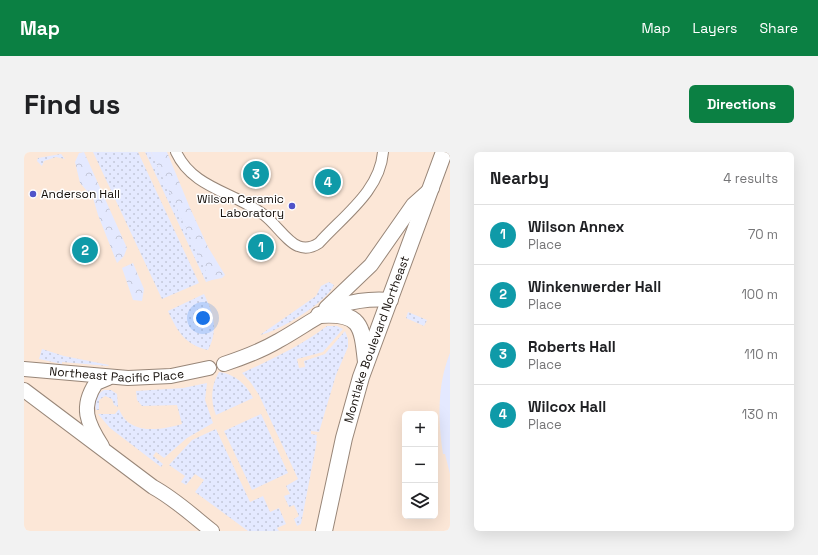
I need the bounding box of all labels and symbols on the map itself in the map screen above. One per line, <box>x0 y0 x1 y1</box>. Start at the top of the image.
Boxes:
pin: 3 <box>243 159 269 189</box>
pin: 4 <box>315 167 341 197</box>
place label: Anderson Hall <box>41 186 120 202</box>
marker: Anderson Hall <box>28 189 38 199</box>
place label: Wilson Ceramic Laboratory <box>197 191 284 221</box>
marker: Wilson Ceramic Laboratory <box>287 201 297 211</box>
pin: 1 <box>248 232 274 262</box>
pin: 2 <box>72 235 98 265</box>
street label: Montlake Boulevard Northeast <box>341 254 413 425</box>
your location <box>193 308 213 328</box>
street label: Northeast Pacific Place <box>49 363 185 386</box>

